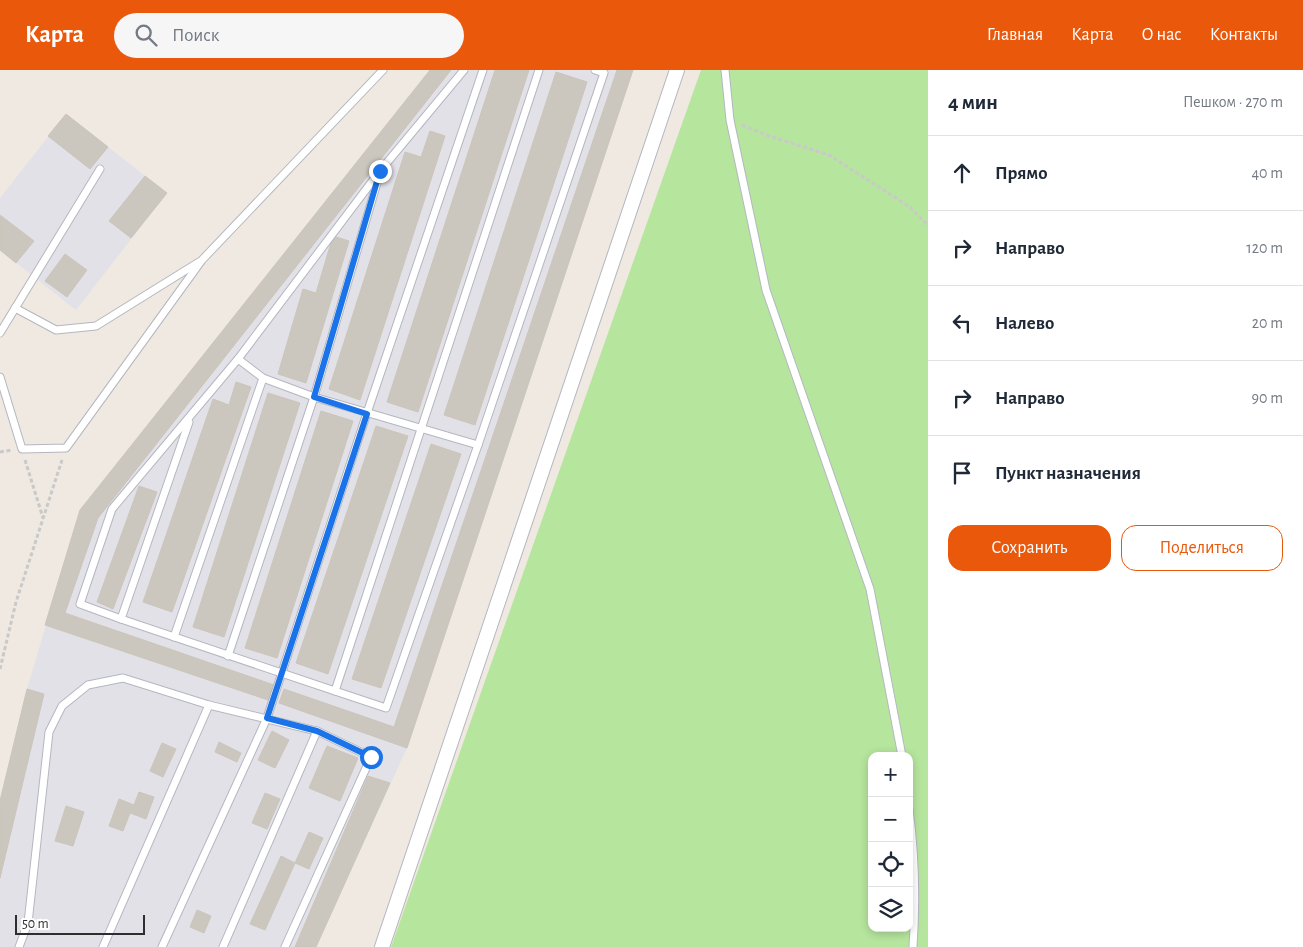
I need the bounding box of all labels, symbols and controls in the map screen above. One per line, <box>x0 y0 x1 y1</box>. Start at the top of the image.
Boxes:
search box <box>114 13 464 58</box>
icon: search <box>132 21 160 49</box>
text: Карта <box>25 23 84 47</box>
text: Поиск <box>172 26 219 45</box>
text: Главная <box>987 26 1043 44</box>
text: Карта <box>1071 26 1113 44</box>
text: О нас <box>1141 26 1182 44</box>
text: Контакты <box>1210 26 1278 44</box>
text: 4 мин <box>948 92 998 113</box>
text: Пешком · 270 m <box>1183 94 1283 110</box>
icon: ahead <box>948 159 976 187</box>
route end <box>369 160 392 183</box>
text: Прямо <box>995 164 1048 183</box>
text: 40 m <box>1251 165 1283 181</box>
icon: right <box>948 234 976 262</box>
text: Направо <box>995 239 1065 258</box>
text: 120 m <box>1246 240 1283 256</box>
icon: left <box>948 309 976 337</box>
text: Налево <box>995 314 1054 333</box>
text: 20 m <box>1252 315 1283 331</box>
icon: right <box>948 384 976 412</box>
text: Направо <box>995 389 1065 408</box>
text: 90 m <box>1252 390 1283 406</box>
icon: arrive <box>948 459 976 487</box>
text: Пункт назначения <box>995 464 1141 483</box>
button: Сохранить <box>948 525 1111 571</box>
button: Поделиться <box>1121 525 1283 571</box>
route start <box>360 746 383 769</box>
map controls <box>868 752 913 932</box>
button: + <box>868 752 913 797</box>
button: − <box>868 797 913 842</box>
button: locate <box>868 842 913 887</box>
button: layers <box>868 887 913 932</box>
scale bar <box>15 912 145 935</box>
text: 50 m <box>22 917 49 931</box>

